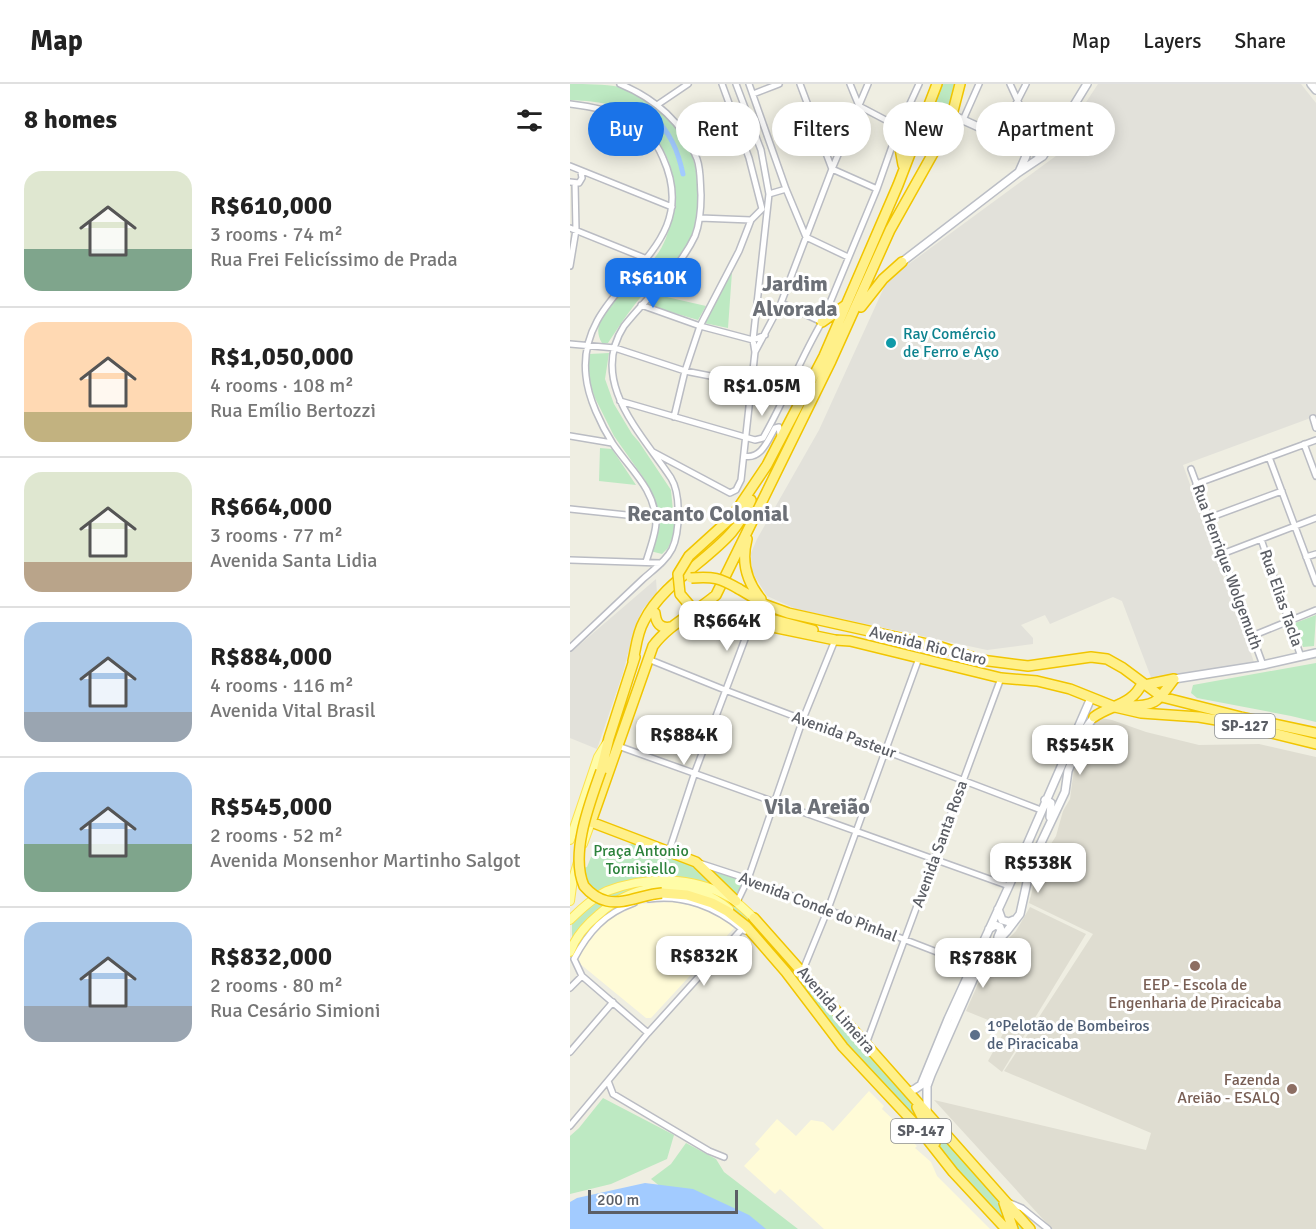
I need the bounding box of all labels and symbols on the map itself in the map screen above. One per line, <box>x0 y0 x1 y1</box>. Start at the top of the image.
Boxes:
pin: R$610K <box>604 258 702 309</box>
district label: Jardim Alvorada <box>752 270 838 322</box>
place label: Ray Comércio de Ferro e Aço <box>903 324 999 362</box>
marker: Ray Comércio de Ferro e Aço <box>884 336 898 350</box>
pin: R$1.05M <box>707 366 817 417</box>
street label: Rua Henrique Wolgemuth <box>1188 482 1266 652</box>
district label: Recanto Colonial <box>627 500 789 527</box>
street label: Rua Elias Tacla <box>1255 547 1307 649</box>
pin: R$664K <box>678 601 776 652</box>
street label: Avenida Rio Claro <box>867 622 989 670</box>
street label: Avenida Pasteur <box>789 707 899 763</box>
road number: SP-127 <box>1215 714 1275 738</box>
pin: R$884K <box>635 715 733 766</box>
pin: R$545K <box>1031 725 1129 776</box>
street label: Avenida Santa Rosa <box>908 778 972 910</box>
district label: Vila Areião <box>764 793 870 820</box>
park label: Praça Antonio Tornisiello <box>593 841 689 879</box>
pin: R$538K <box>989 843 1087 894</box>
street label: Avenida Conde do Pinhal <box>736 867 900 947</box>
pin: R$832K <box>655 936 753 987</box>
pin: R$788K <box>934 938 1032 989</box>
marker: EEP - Escola de Engenharia de Piracicaba <box>1188 959 1202 973</box>
street label: Avenida Limeira <box>793 962 879 1058</box>
place label: EEP - Escola de Engenharia de Piracicaba <box>1108 975 1282 1013</box>
place label: 1ºPelotão de Bombeiros de Piracicaba <box>987 1016 1150 1054</box>
marker: 1ºPelotão de Bombeiros de Piracicaba <box>968 1028 982 1042</box>
place label: Fazenda Areião - ESALQ <box>1177 1070 1280 1108</box>
marker: Fazenda Areião - ESALQ <box>1285 1082 1299 1096</box>
road number: SP-147 <box>891 1119 951 1143</box>
scale bar <box>588 1187 738 1214</box>

